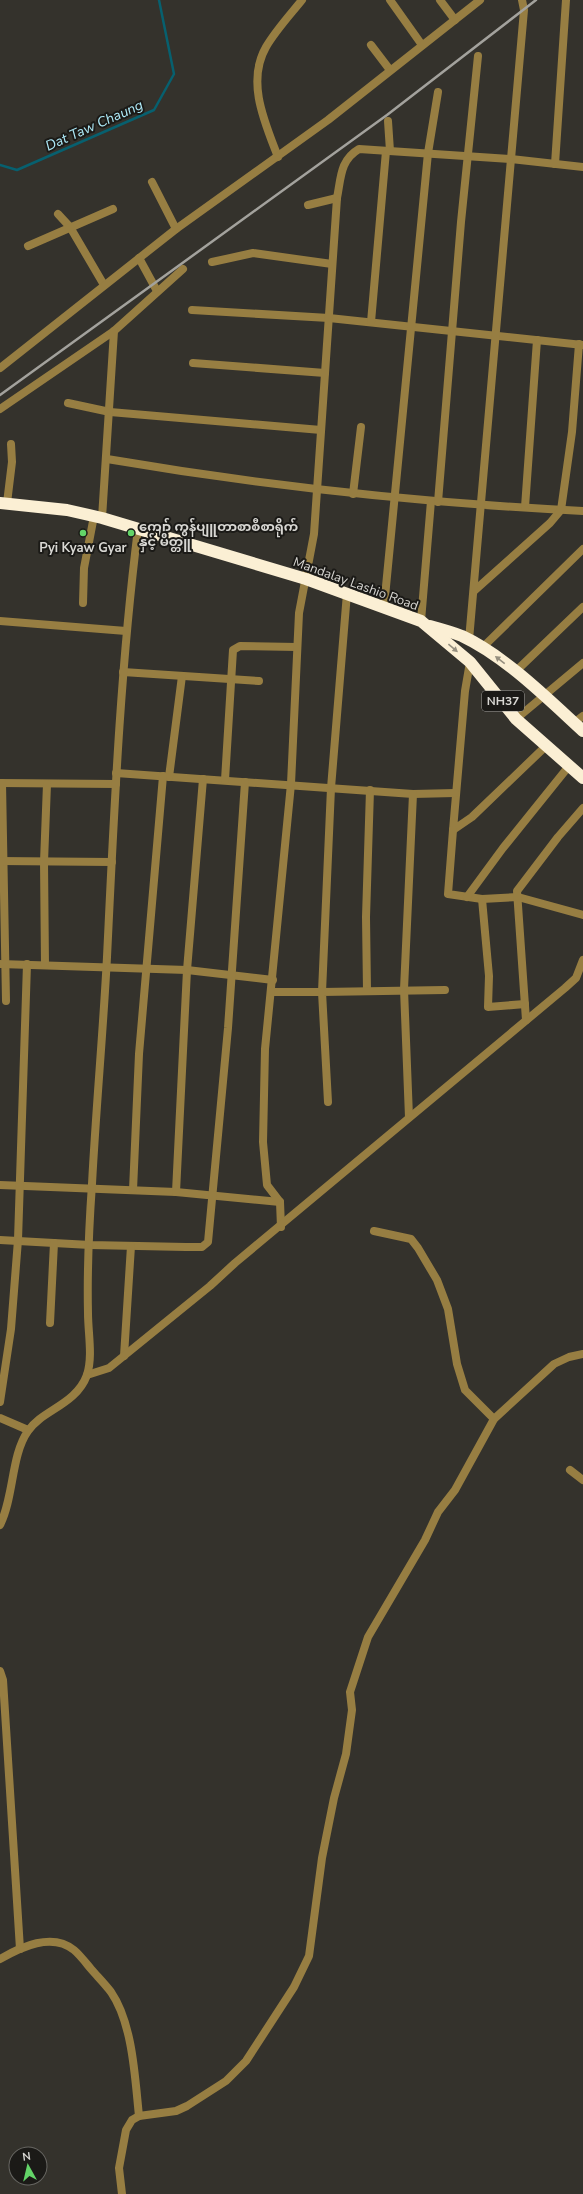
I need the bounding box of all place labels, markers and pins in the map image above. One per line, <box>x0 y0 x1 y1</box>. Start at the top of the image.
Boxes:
place label: ကျော် ကွန်ပျူတာစာစီစာရိုက် နှင့် မိတ္တူ <box>139 517 298 553</box>
marker: Pyi Kyaw Gyar <box>78 528 88 538</box>
marker: ကျော် ကွန်ပျူတာစာစီစာရိုက် နှင့် မိတ္တူ <box>126 528 136 538</box>
place label: Pyi Kyaw Gyar <box>39 539 128 557</box>

